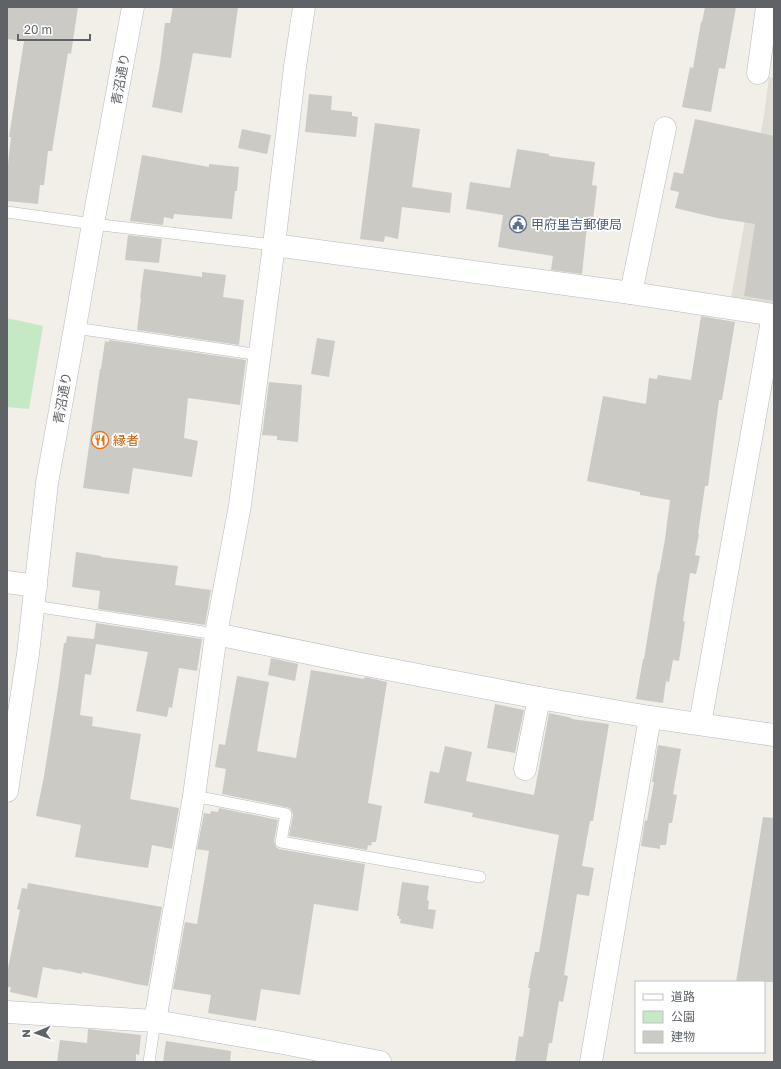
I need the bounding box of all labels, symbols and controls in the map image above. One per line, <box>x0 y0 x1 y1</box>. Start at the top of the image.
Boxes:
scale bar <box>18 16 90 42</box>
text: 20 m <box>24 22 52 37</box>
street label: 青沼通り <box>108 52 132 106</box>
public building icon: 甲府里吉郵便局 <box>508 214 528 234</box>
place label: 甲府里吉郵便局 <box>531 216 622 232</box>
street label: 青沼通り <box>50 371 74 425</box>
restaurant icon: 縁者 <box>90 430 110 450</box>
place label: 縁者 <box>113 432 139 448</box>
legend <box>635 981 765 1053</box>
text: 道路 <box>671 989 695 1004</box>
text: 公園 <box>671 1009 695 1024</box>
north arrow <box>16 1013 56 1053</box>
text: N <box>19 1029 32 1038</box>
text: 建物 <box>671 1029 695 1044</box>

